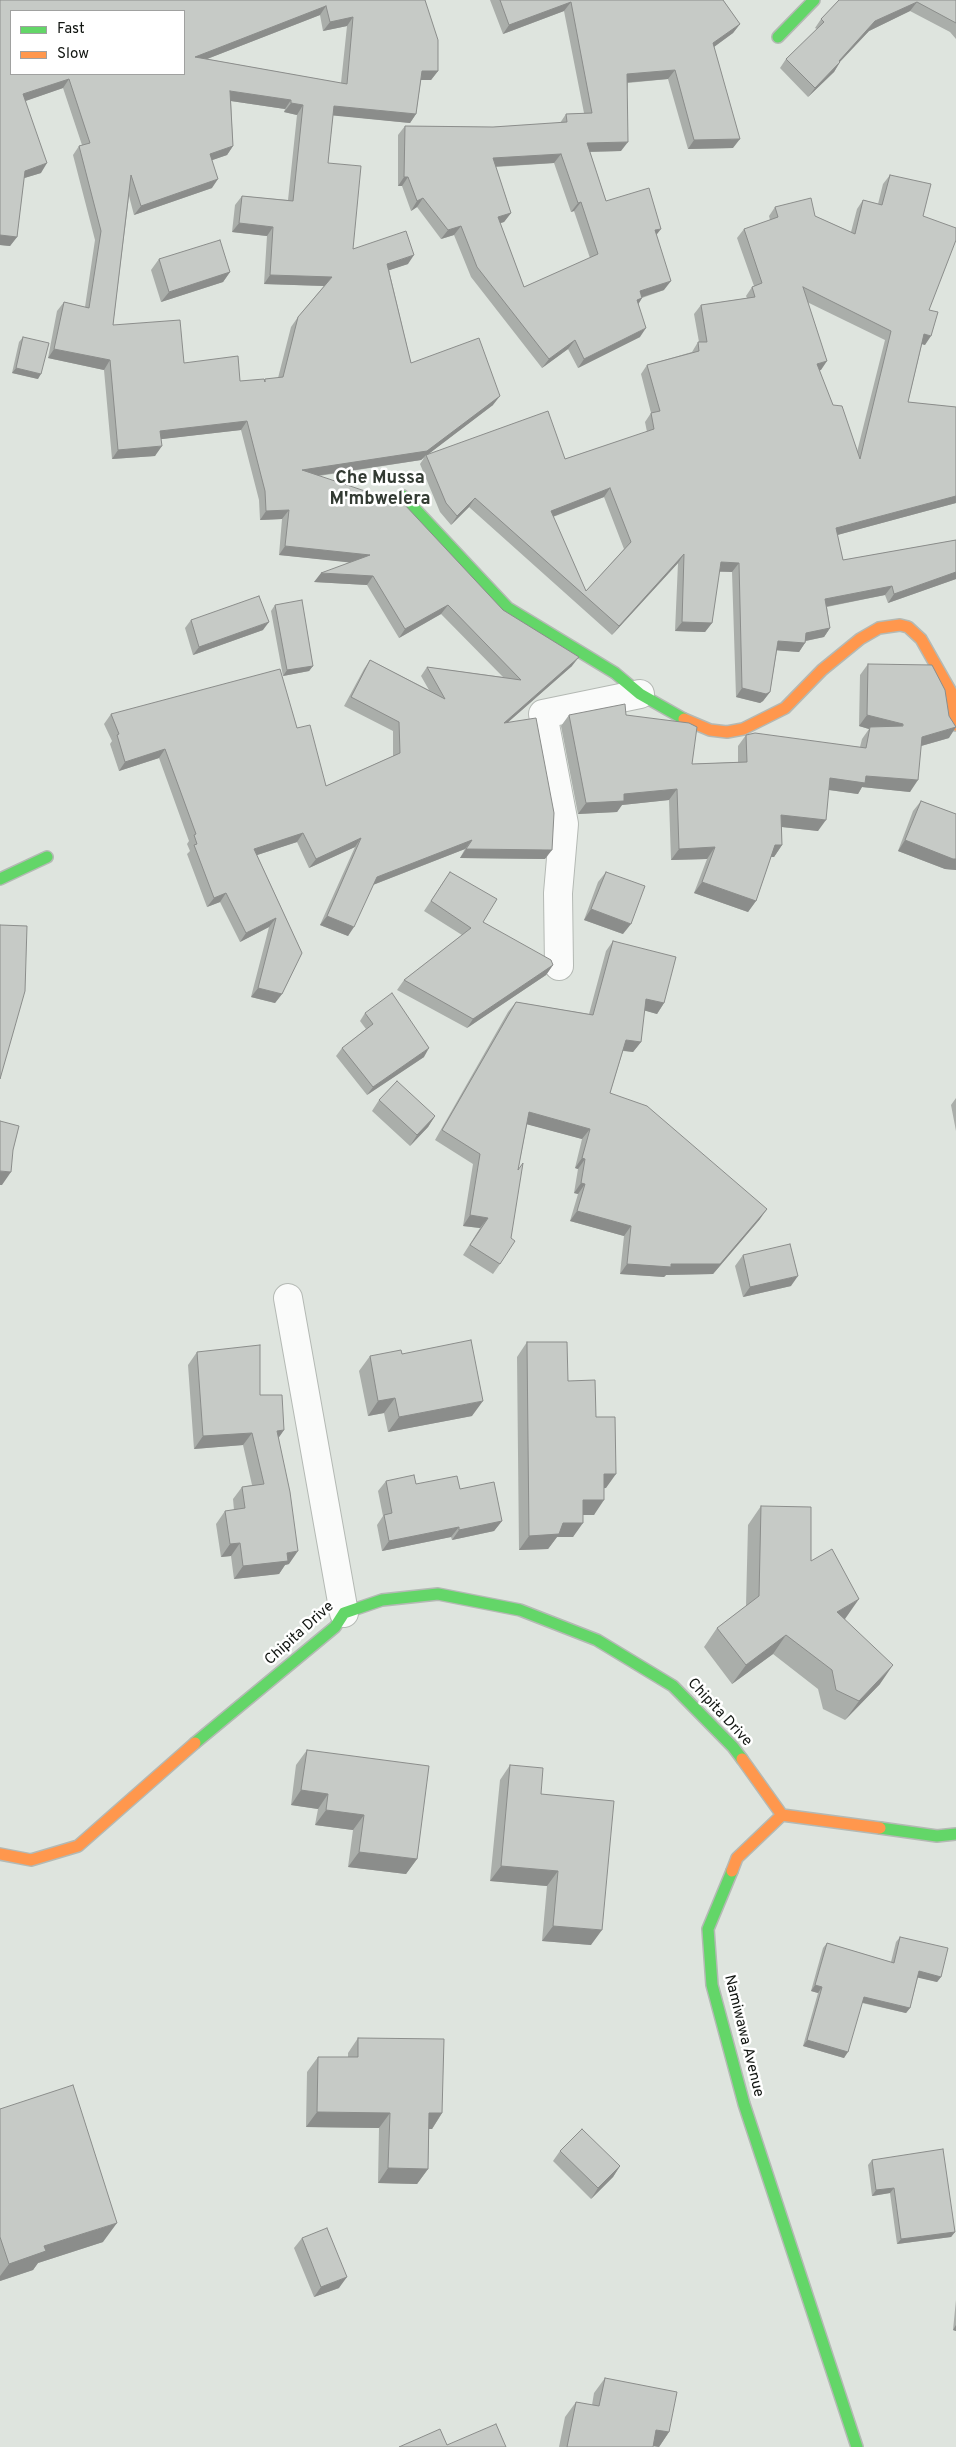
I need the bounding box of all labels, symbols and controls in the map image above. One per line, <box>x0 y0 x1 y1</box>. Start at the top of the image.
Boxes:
legend <box>10 10 185 75</box>
text: Fast <box>57 20 85 39</box>
text: Slow <box>57 45 89 64</box>
district label: Che Mussa M'mbwelera <box>329 468 431 510</box>
street label: Chipita Drive <box>262 1598 338 1670</box>
street label: Chipita Drive <box>683 1675 755 1751</box>
street label: Namiwawa Avenue <box>719 1973 767 2099</box>

